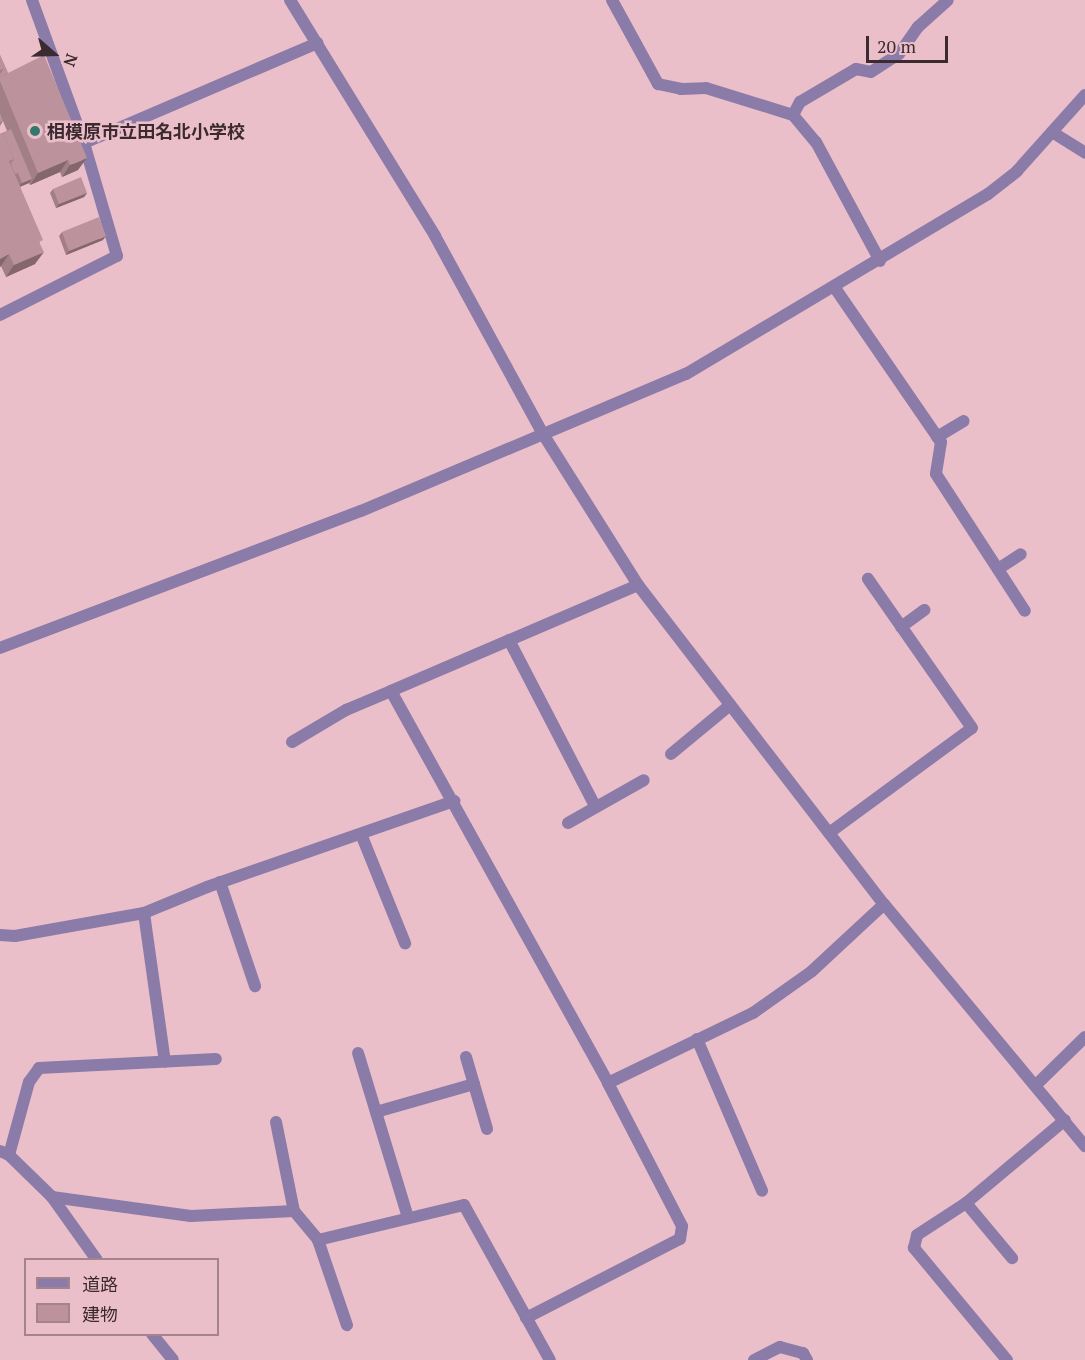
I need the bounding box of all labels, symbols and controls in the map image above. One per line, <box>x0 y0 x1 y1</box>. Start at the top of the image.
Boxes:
north arrow <box>24 24 84 84</box>
scale bar <box>869 24 952 62</box>
text: 20 m <box>877 34 916 58</box>
text: N <box>59 51 83 70</box>
place label: 相模原市立田名北小学校 <box>47 120 245 142</box>
marker: 相模原市立田名北小学校 <box>28 124 42 138</box>
legend <box>24 1258 219 1336</box>
text: 道路 <box>82 1272 118 1296</box>
text: 建物 <box>82 1302 118 1326</box>

